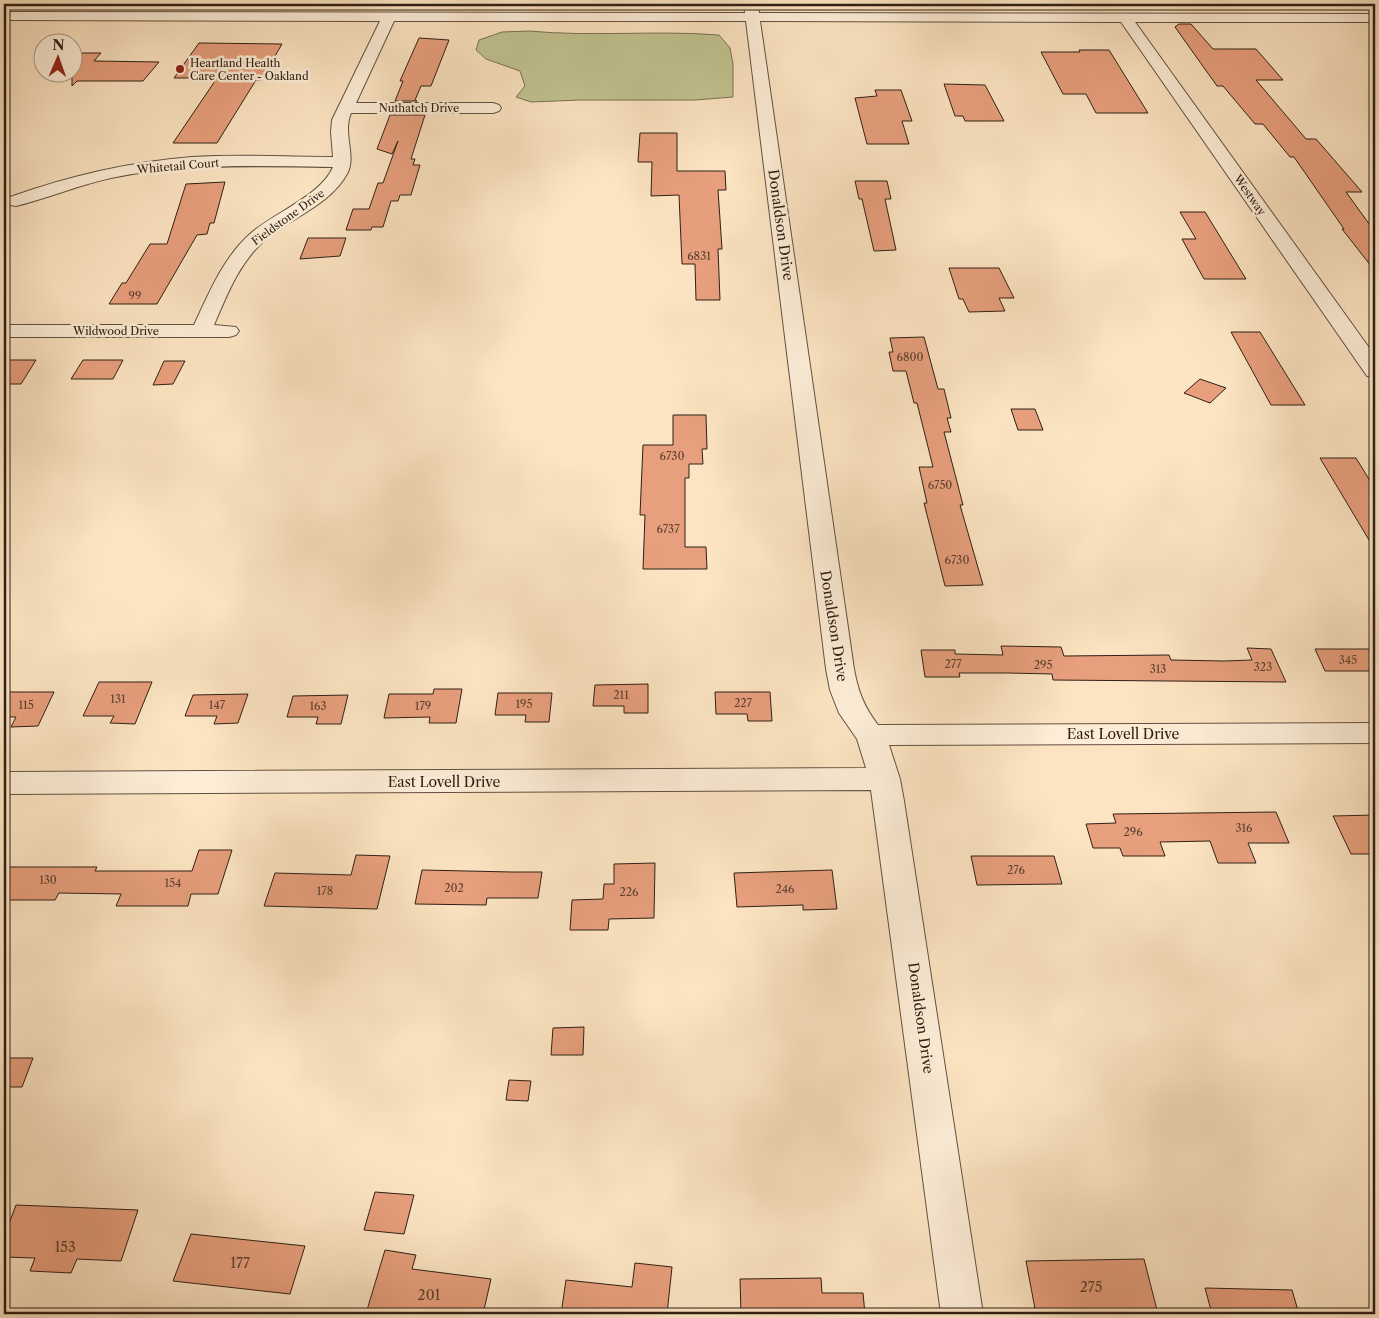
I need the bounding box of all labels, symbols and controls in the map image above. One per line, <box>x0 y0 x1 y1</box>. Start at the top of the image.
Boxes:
north arrow <box>32 32 82 82</box>
text: N <box>52 36 65 54</box>
place label: Heartland Health Care Center - Oakland <box>190 56 309 83</box>
marker: Heartland Health Care Center - Oakland <box>174 63 186 75</box>
street label: Nuthatch Drive <box>379 101 459 115</box>
street label: Whitetail Court <box>135 155 220 177</box>
street label: Donaldson Drive <box>764 168 798 282</box>
street label: Westway <box>1230 171 1270 219</box>
street label: Fieldstone Drive <box>249 186 327 248</box>
house number: 6831 <box>687 249 711 263</box>
house number: 99 <box>129 289 141 303</box>
street label: Wildwood Drive <box>72 324 159 338</box>
house number: 6800 <box>897 350 923 364</box>
house number: 6730 <box>660 449 684 463</box>
house number: 6750 <box>928 478 952 492</box>
house number: 6737 <box>656 522 680 536</box>
house number: 6730 <box>945 553 969 567</box>
street label: Donaldson Drive <box>816 569 852 683</box>
house number: 345 <box>1339 653 1357 667</box>
house number: 277 <box>944 657 962 671</box>
house number: 295 <box>1034 658 1052 672</box>
house number: 323 <box>1254 660 1272 674</box>
house number: 313 <box>1150 662 1166 676</box>
house number: 211 <box>613 688 629 702</box>
house number: 131 <box>110 692 126 706</box>
house number: 227 <box>734 696 753 710</box>
house number: 195 <box>515 697 533 711</box>
house number: 115 <box>18 698 34 712</box>
house number: 147 <box>209 698 226 712</box>
house number: 163 <box>309 699 327 713</box>
house number: 179 <box>415 699 431 713</box>
street label: East Lovell Drive <box>1067 725 1179 743</box>
street label: East Lovell Drive <box>388 773 500 791</box>
house number: 316 <box>1235 821 1253 835</box>
house number: 296 <box>1123 825 1143 839</box>
house number: 276 <box>1007 863 1026 877</box>
house number: 130 <box>39 873 57 887</box>
house number: 154 <box>165 876 181 890</box>
house number: 202 <box>444 881 464 895</box>
house number: 246 <box>775 882 795 896</box>
house number: 178 <box>317 884 333 898</box>
house number: 226 <box>619 885 639 899</box>
street label: Donaldson Drive <box>904 961 938 1075</box>
house number: 153 <box>54 1238 76 1256</box>
house number: 177 <box>230 1254 250 1272</box>
house number: 275 <box>1080 1278 1102 1296</box>
house number: 201 <box>418 1286 441 1304</box>

